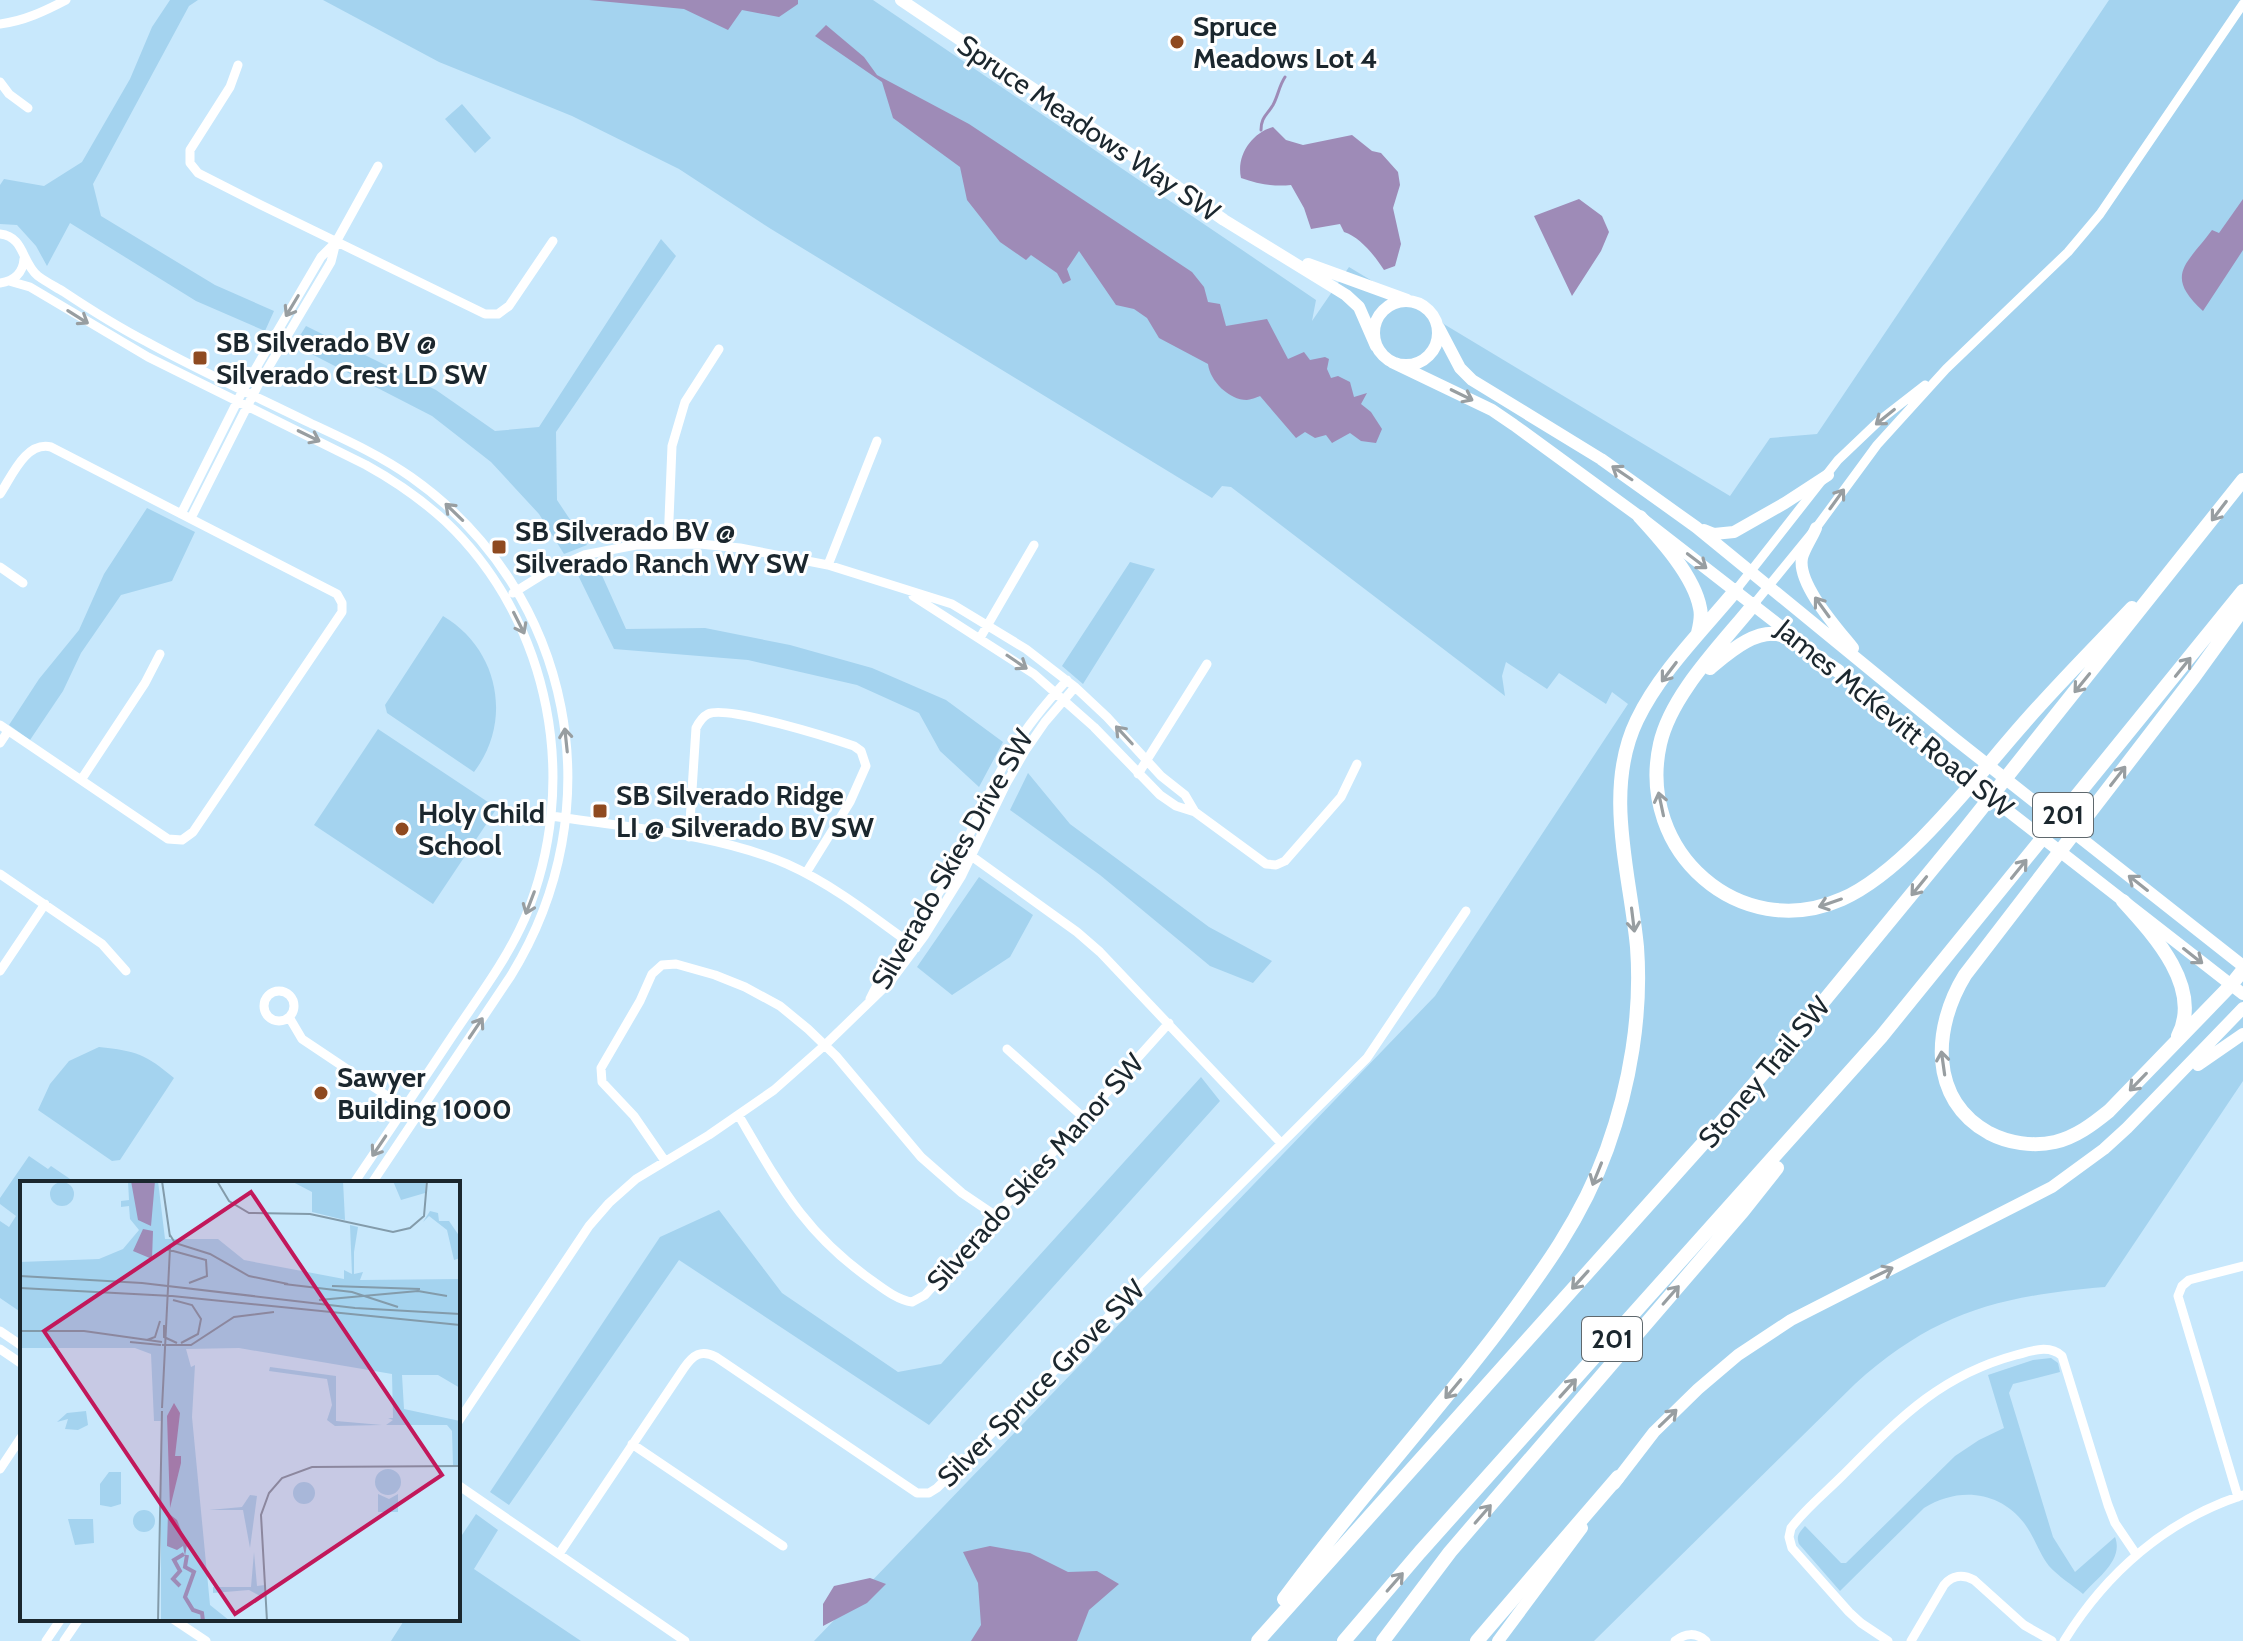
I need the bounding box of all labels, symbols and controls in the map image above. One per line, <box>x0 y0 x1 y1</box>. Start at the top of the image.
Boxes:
place label: Spruce Meadows Lot 4 <box>1193 9 1378 75</box>
street label: Spruce Meadows Way SW <box>951 27 1227 229</box>
marker: Spruce Meadows Lot 4 <box>1168 33 1186 51</box>
one-way arrow <box>284 294 300 317</box>
one-way arrow <box>66 309 89 325</box>
place label: SB Silverado BV @ Silverado Crest LD SW <box>216 325 487 391</box>
marker: SB Silverado BV @ Silverado Crest LD SW <box>191 349 209 367</box>
one-way arrow <box>1450 388 1474 403</box>
one-way arrow <box>1875 408 1896 425</box>
one-way arrow <box>296 429 320 445</box>
one-way arrow <box>1611 465 1634 481</box>
one-way arrow <box>1829 489 1845 511</box>
one-way arrow <box>2210 500 2227 521</box>
one-way arrow <box>445 503 464 522</box>
place label: SB Silverado BV @ Silverado Ranch WY SW <box>515 514 809 580</box>
marker: SB Silverado BV @ Silverado Ranch WY SW <box>490 538 508 556</box>
one-way arrow <box>1686 552 1707 569</box>
one-way arrow <box>1814 597 1831 618</box>
one-way arrow <box>511 611 527 635</box>
street label: James McKevitt Road SW <box>1769 611 2021 825</box>
one-way arrow <box>1005 654 1027 670</box>
one-way arrow <box>2174 657 2192 678</box>
one-way arrow <box>1660 661 1677 682</box>
one-way arrow <box>2073 672 2091 693</box>
street label: Silverado Skies Drive SW <box>864 723 1041 995</box>
one-way arrow <box>1115 725 1133 745</box>
one-way arrow <box>559 727 574 754</box>
one-way arrow <box>2109 766 2126 787</box>
place label: SB Silverado Ridge LI @ Silverado BV SW <box>616 778 874 844</box>
one-way arrow <box>1653 792 1668 817</box>
road number: 201 <box>2033 793 2093 837</box>
place label: Holy Child School <box>418 796 545 862</box>
marker: SB Silverado Ridge LI @ Silverado BV SW <box>591 802 609 820</box>
marker: Holy Child School <box>393 820 411 838</box>
one-way arrow <box>2011 859 2028 880</box>
one-way arrow <box>2128 874 2149 891</box>
one-way arrow <box>1910 875 1928 896</box>
one-way arrow <box>522 890 536 915</box>
one-way arrow <box>1818 897 1843 912</box>
one-way arrow <box>1626 906 1641 932</box>
one-way arrow <box>2182 947 2203 964</box>
street label: Stoney Trail SW <box>1691 989 1838 1155</box>
one-way arrow <box>468 1018 484 1040</box>
street label: Silverado Skies Manor SW <box>919 1046 1151 1298</box>
one-way arrow <box>1935 1051 1950 1076</box>
place label: Sawyer Building 1000 <box>337 1060 512 1126</box>
one-way arrow <box>2129 1072 2148 1092</box>
marker: Sawyer Building 1000 <box>312 1084 330 1102</box>
one-way arrow <box>371 1134 387 1156</box>
one-way arrow <box>1589 1161 1604 1186</box>
inset map <box>20 1181 460 1621</box>
one-way arrow <box>1870 1264 1894 1280</box>
one-way arrow <box>1572 1269 1590 1289</box>
street label: Silver Spruce Grove SW <box>930 1272 1152 1494</box>
one-way arrow <box>1662 1286 1680 1306</box>
road number: 201 <box>1582 1317 1642 1361</box>
one-way arrow <box>1444 1378 1462 1398</box>
one-way arrow <box>1558 1378 1576 1398</box>
one-way arrow <box>1658 1408 1678 1427</box>
one-way arrow <box>1474 1504 1492 1524</box>
one-way arrow <box>1385 1572 1403 1592</box>

